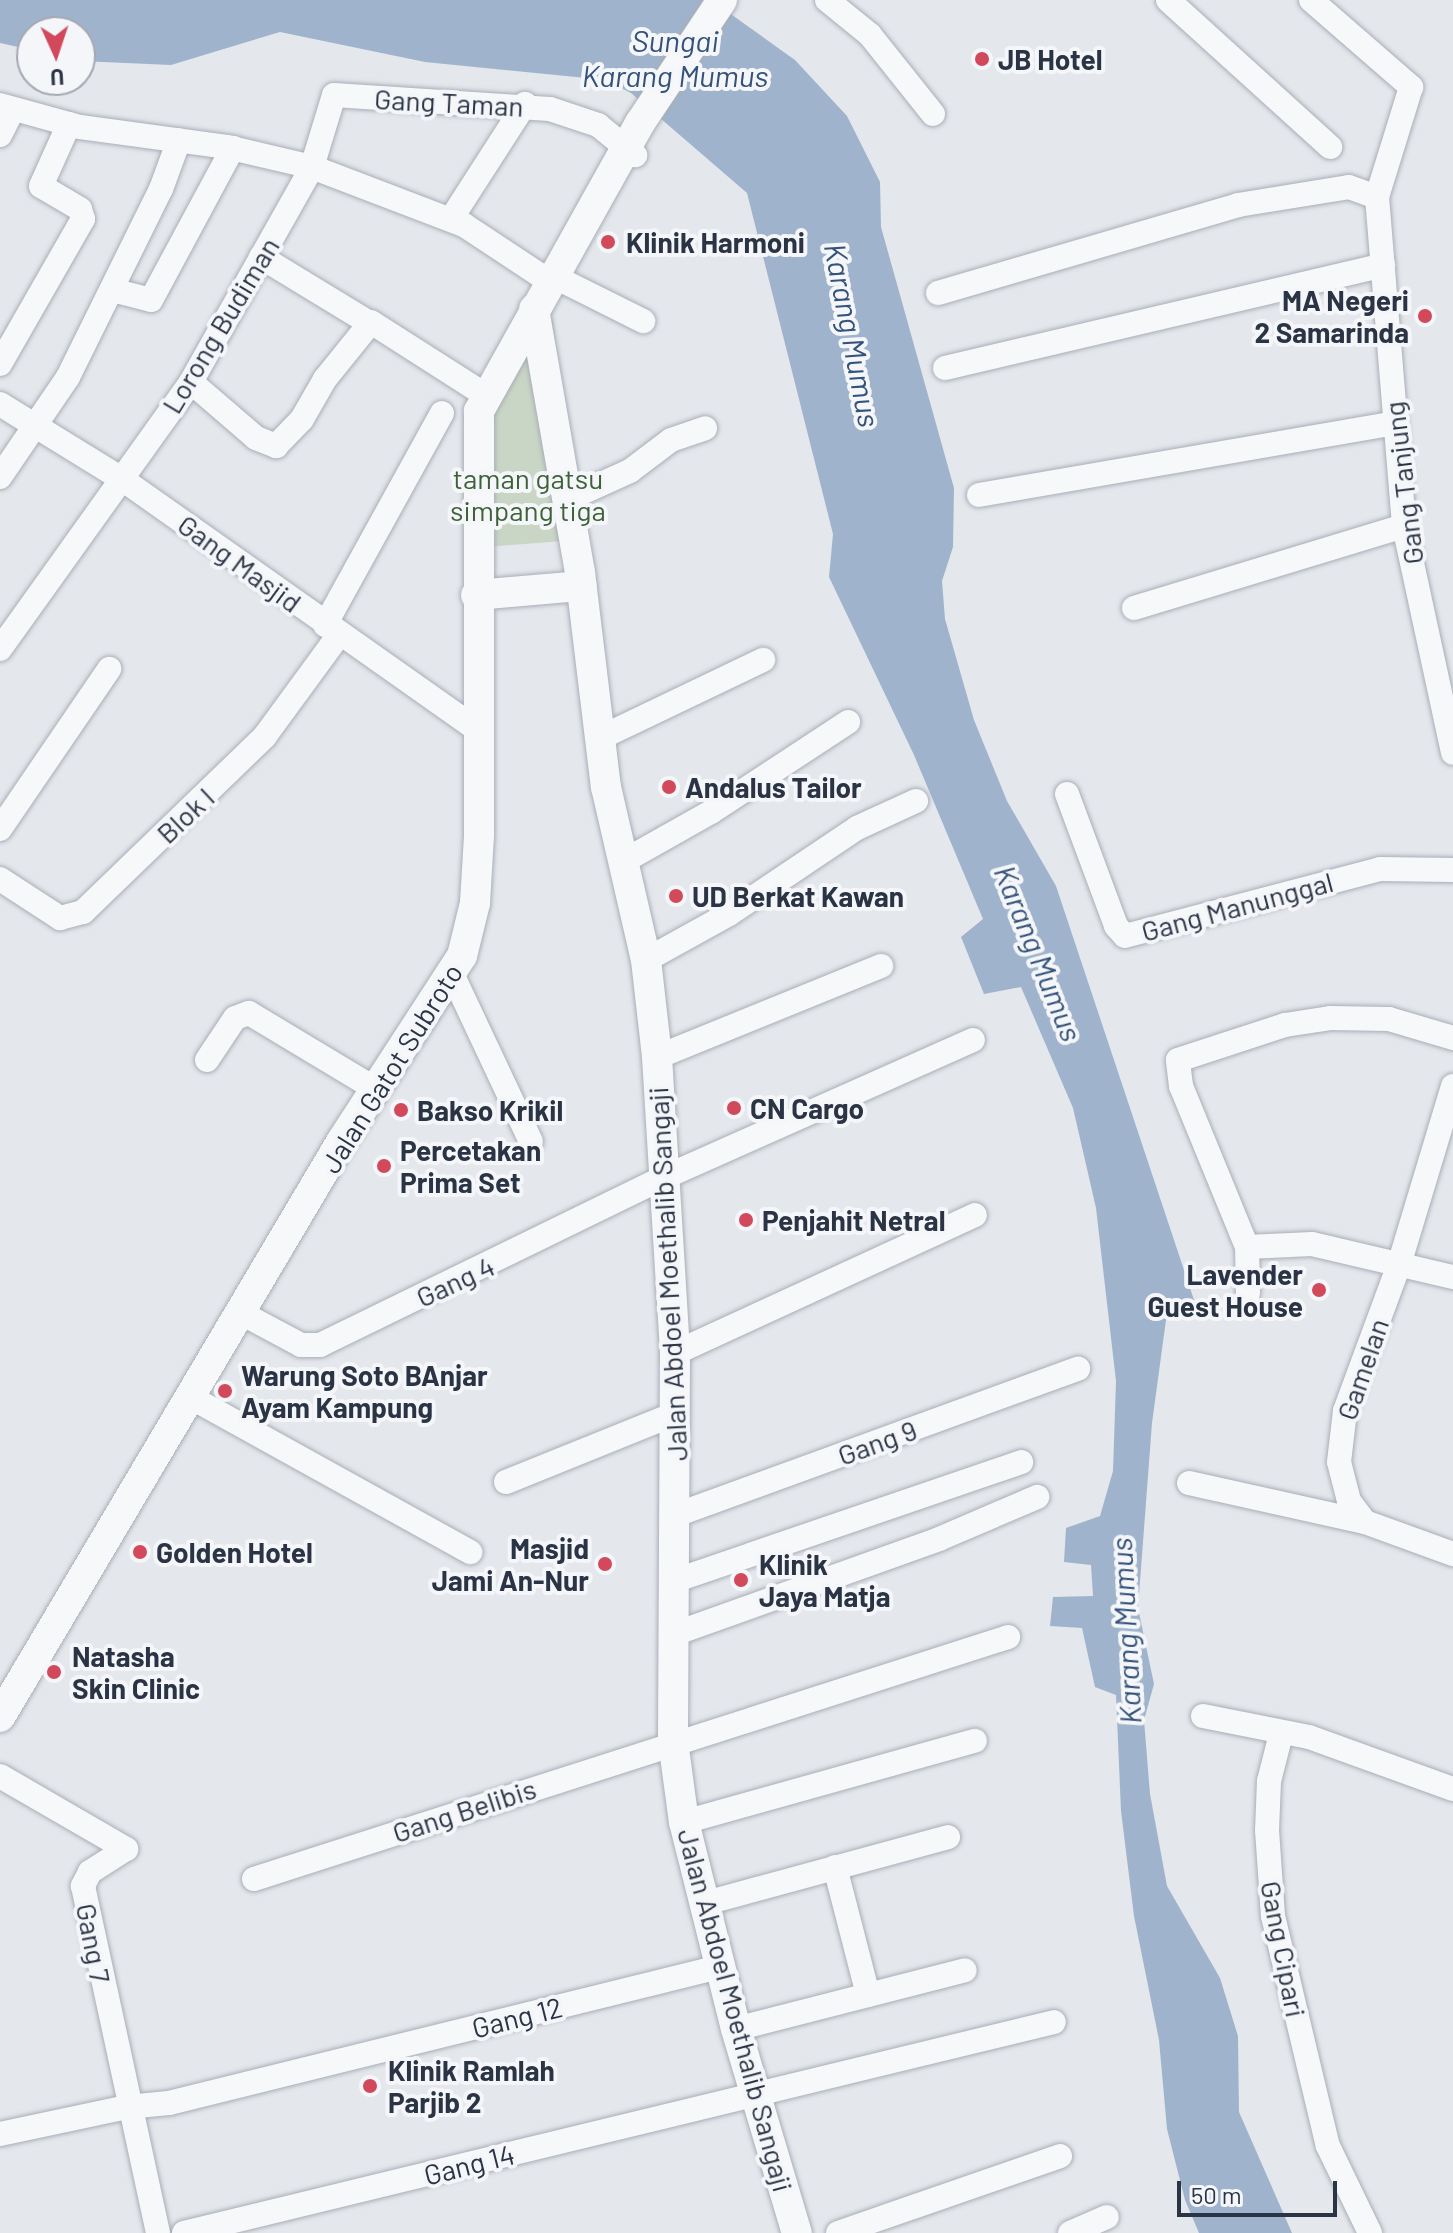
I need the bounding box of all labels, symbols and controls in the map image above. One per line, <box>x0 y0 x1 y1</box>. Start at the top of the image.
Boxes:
north arrow <box>16 16 96 96</box>
water label: Sungai Karang Mumus <box>582 22 768 92</box>
place label: JB Hotel <box>998 42 1103 76</box>
marker: JB Hotel <box>973 50 991 68</box>
text: U <box>50 65 65 91</box>
street label: Gang Taman <box>374 81 524 123</box>
place label: Klinik Harmoni <box>626 225 805 259</box>
street label: Lorong Budiman <box>154 231 286 419</box>
marker: Klinik Harmoni <box>597 231 619 253</box>
water label: Karang Mumus <box>818 240 888 430</box>
place label: MA Negeri 2 Samarinda <box>1255 283 1409 349</box>
marker: MA Negeri 2 Samarinda <box>1416 307 1434 325</box>
street label: Gang Tanjung <box>1376 400 1430 566</box>
park label: taman gatsu simpang tiga <box>450 461 606 527</box>
street label: Gang Masjid <box>172 507 308 619</box>
place label: Andalus Tailor <box>685 770 862 804</box>
marker: Andalus Tailor <box>660 778 678 796</box>
street label: Blok I <box>149 780 221 850</box>
water label: Karang Mumus <box>987 860 1091 1046</box>
street label: Gang Manunggal <box>1137 864 1337 948</box>
place label: UD Berkat Kawan <box>692 879 904 913</box>
marker: UD Berkat Kawan <box>667 887 685 905</box>
street label: Jalan Gatot Subroto <box>313 957 469 1179</box>
street label: Jalan Abdoel Moethalib Sangaji <box>640 1086 694 1462</box>
place label: CN Cargo <box>750 1091 864 1125</box>
place label: Bakso Krikil <box>417 1093 563 1127</box>
marker: CN Cargo <box>725 1099 743 1117</box>
marker: Bakso Krikil <box>392 1101 410 1119</box>
place label: Percetakan Prima Set <box>400 1133 541 1199</box>
marker: Percetakan Prima Set <box>375 1157 393 1175</box>
place label: Penjahit Netral <box>762 1203 945 1237</box>
marker: Penjahit Netral <box>737 1211 755 1229</box>
street label: Gang 4 <box>411 1248 499 1314</box>
place label: Lavender Guest House <box>1147 1257 1303 1323</box>
marker: Lavender Guest House <box>1310 1281 1328 1299</box>
street label: Gamelan <box>1329 1314 1395 1424</box>
place label: Warung Soto BAnjar Ayam Kampung <box>241 1358 488 1424</box>
marker: Warung Soto BAnjar Ayam Kampung <box>216 1382 234 1400</box>
street label: Gang 9 <box>833 1412 921 1472</box>
place label: Masjid Jami An-Nur <box>432 1531 589 1597</box>
place label: Golden Hotel <box>156 1535 313 1569</box>
water label: Karang Mumus <box>1102 1537 1148 1725</box>
marker: Golden Hotel <box>131 1543 149 1561</box>
place label: Klinik Jaya Matja <box>759 1547 890 1613</box>
marker: Masjid Jami An-Nur <box>596 1555 614 1573</box>
marker: Klinik Jaya Matja <box>730 1569 752 1591</box>
place label: Natasha Skin Clinic <box>72 1639 200 1705</box>
marker: Natasha Skin Clinic <box>43 1661 65 1683</box>
street label: Gang Belibis <box>388 1771 540 1849</box>
street label: Jalan Abdoel Moethalib Sangaji <box>671 1825 801 2195</box>
street label: Gang Cipari <box>1254 1878 1314 2020</box>
street label: Gang 7 <box>70 1900 118 1986</box>
street label: Gang 12 <box>468 1990 566 2044</box>
place label: Klinik Ramlah Parjib 2 <box>388 2053 555 2119</box>
marker: Klinik Ramlah Parjib 2 <box>359 2075 381 2097</box>
street label: Gang 14 <box>420 2137 518 2191</box>
scale bar <box>1181 2165 1341 2215</box>
text: 50 m <box>1191 2180 1242 2209</box>

